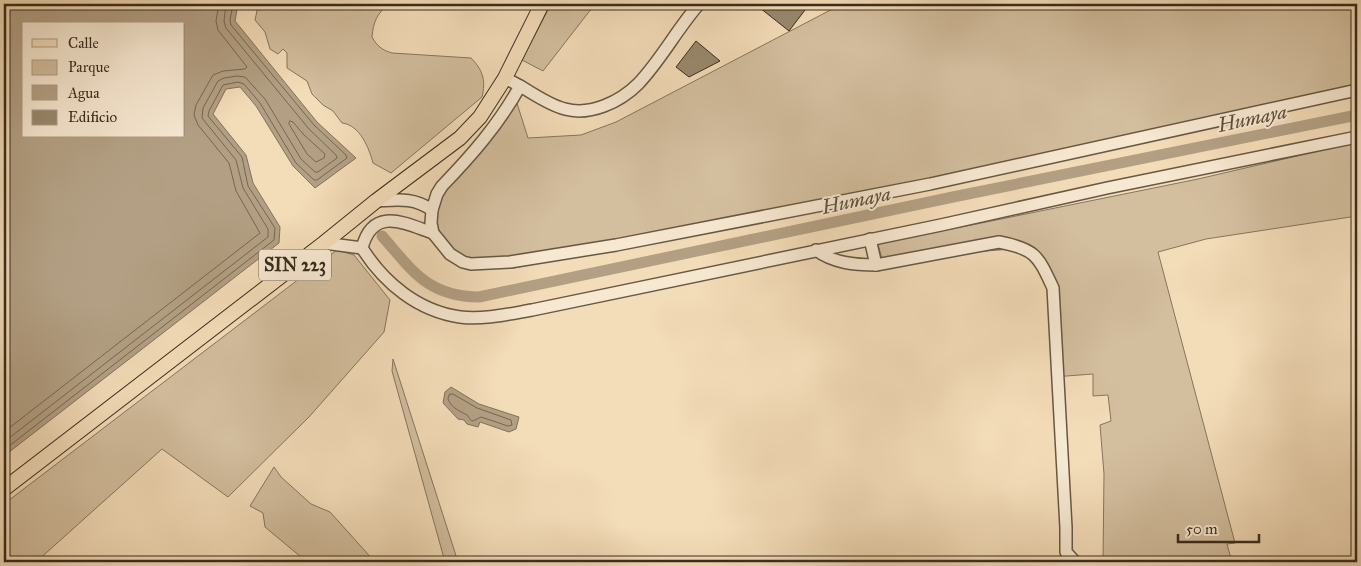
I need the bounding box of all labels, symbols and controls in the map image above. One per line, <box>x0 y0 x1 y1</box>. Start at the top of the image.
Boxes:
legend <box>22 22 185 138</box>
text: Calle <box>68 34 99 52</box>
text: Parque <box>68 58 110 77</box>
text: Agua <box>67 84 100 102</box>
water label: Humaya <box>1214 99 1289 137</box>
text: Edificio <box>68 108 117 126</box>
water label: Humaya <box>818 181 893 219</box>
road number: SIN 223 <box>259 250 331 280</box>
scale bar <box>1178 511 1260 543</box>
text: 50 m <box>1186 520 1218 538</box>

